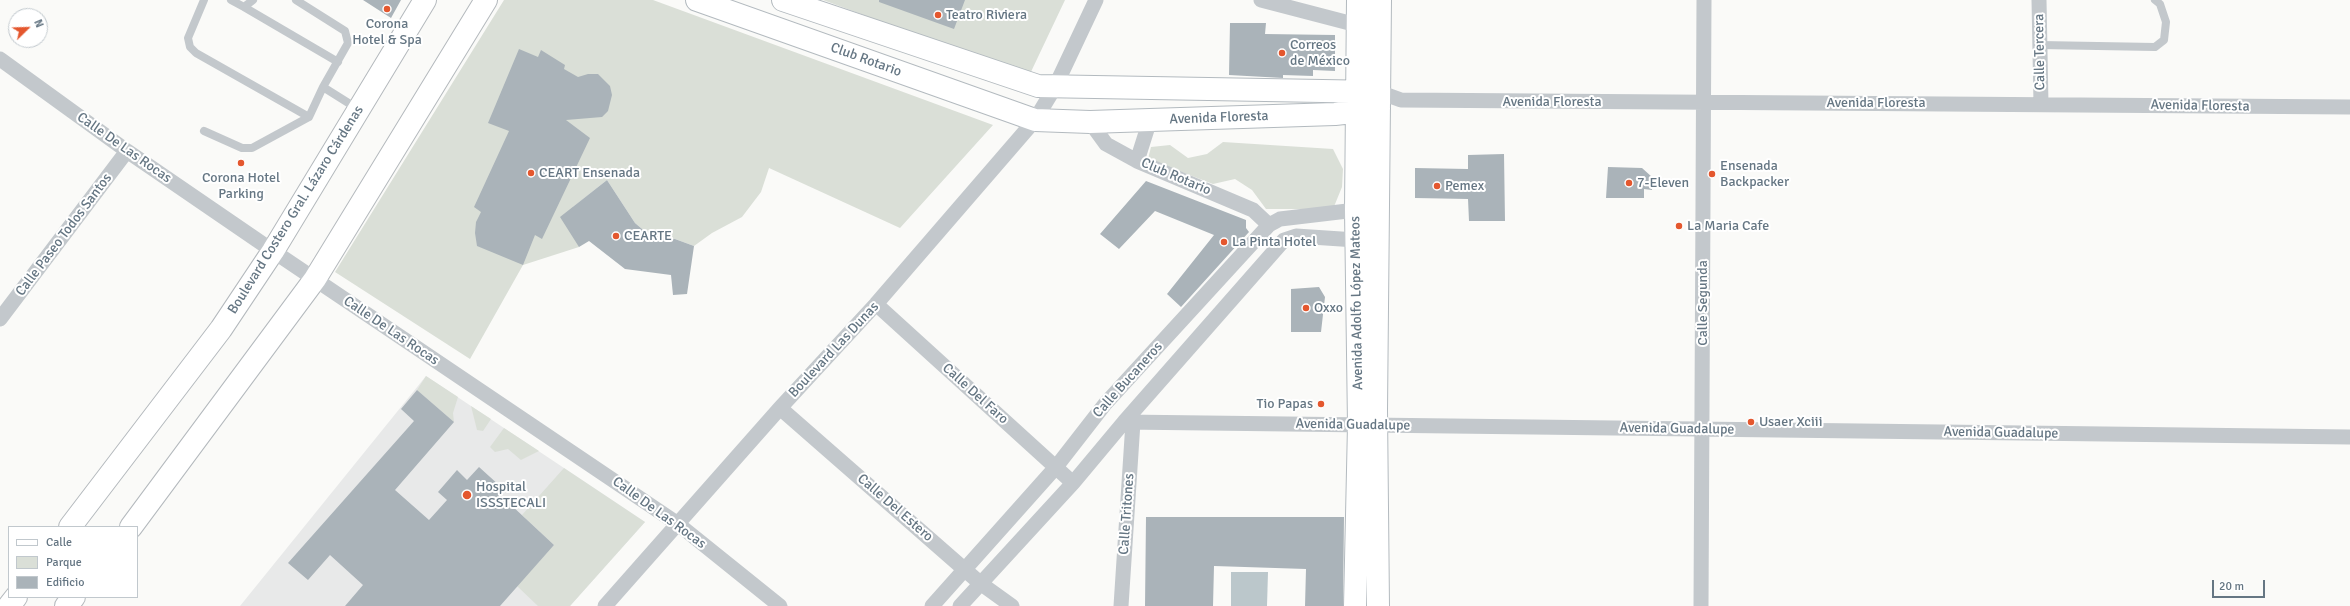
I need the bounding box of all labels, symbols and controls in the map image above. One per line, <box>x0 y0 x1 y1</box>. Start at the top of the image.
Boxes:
marker: Corona Hotel & Spa <box>382 4 392 14</box>
place label: Teatro Riviera <box>946 7 1027 23</box>
north arrow <box>8 8 48 48</box>
marker: Teatro Riviera <box>933 10 943 20</box>
street label: Calle Tercera <box>2031 13 2049 91</box>
place label: Corona Hotel & Spa <box>352 16 422 48</box>
text: N <box>31 17 46 30</box>
place label: Correos de México <box>1290 37 1350 70</box>
street label: Club Rotario <box>828 39 904 81</box>
marker: Correos de México <box>1277 48 1287 58</box>
street label: Avenida Floresta <box>1502 94 1602 110</box>
street label: Avenida Floresta <box>1826 95 1926 111</box>
street label: Avenida Floresta <box>2150 97 2250 115</box>
street label: Boulevard Costero Gral. Lázaro Cárdenas <box>225 103 367 317</box>
street label: Avenida Floresta <box>1169 108 1269 128</box>
street label: Calle De Las Rocas <box>74 109 174 187</box>
street label: Club Rotario <box>1138 155 1214 199</box>
marker: Corona Hotel Parking <box>236 158 246 168</box>
place label: Ensenada Backpacker <box>1720 158 1789 190</box>
place label: CEART Ensenada <box>539 165 640 181</box>
marker: CEART Ensenada <box>526 168 536 178</box>
marker: Ensenada Backpacker <box>1707 169 1717 179</box>
street label: Calle Paseo Todos Santos <box>12 170 116 300</box>
place label: Corona Hotel Parking <box>202 170 280 202</box>
place label: 7-Eleven <box>1637 175 1689 191</box>
place label: Pemex <box>1445 178 1484 194</box>
marker: 7-Eleven <box>1624 178 1634 188</box>
marker: Pemex <box>1432 181 1442 191</box>
street label: Avenida Adolfo López Mateos <box>1347 216 1367 390</box>
place label: La Maria Cafe <box>1687 218 1769 234</box>
marker: La Maria Cafe <box>1674 221 1684 231</box>
place label: CEARTE <box>624 228 672 244</box>
marker: CEARTE <box>611 231 621 241</box>
place label: La Pinta Hotel <box>1232 234 1316 250</box>
marker: La Pinta Hotel <box>1219 237 1229 247</box>
street label: Calle Segunda <box>1695 260 1711 346</box>
street label: Calle De Las Rocas <box>340 293 442 369</box>
street label: Boulevard Las Dunas <box>785 299 883 401</box>
place label: Oxxo <box>1314 300 1343 316</box>
marker: Oxxo <box>1301 303 1311 313</box>
street label: Calle Bucaneros <box>1090 339 1166 421</box>
street label: Calle Del Faro <box>939 360 1011 428</box>
place label: Tio Papas <box>1257 396 1313 412</box>
marker: Tio Papas <box>1316 399 1326 409</box>
place label: Usaer Xciii <box>1759 414 1822 430</box>
street label: Avenida Guadalupe <box>1295 416 1411 434</box>
marker: Usaer Xciii <box>1746 417 1756 427</box>
street label: Avenida Guadalupe <box>1619 420 1735 438</box>
street label: Avenida Guadalupe <box>1943 424 2059 442</box>
street label: Calle Del Estero <box>854 471 936 545</box>
street label: Calle De Las Rocas <box>609 473 709 553</box>
street label: Calle Tritones <box>1116 473 1138 555</box>
place label: Hospital ISSSTECALI <box>476 479 546 512</box>
marker: Hospital ISSSTECALI <box>461 489 473 501</box>
legend <box>8 526 138 598</box>
text: Calle <box>46 535 72 550</box>
text: Parque <box>46 555 82 570</box>
scale bar <box>2214 572 2267 598</box>
text: Edificio <box>46 575 84 590</box>
text: 20 m <box>2219 579 2244 594</box>

